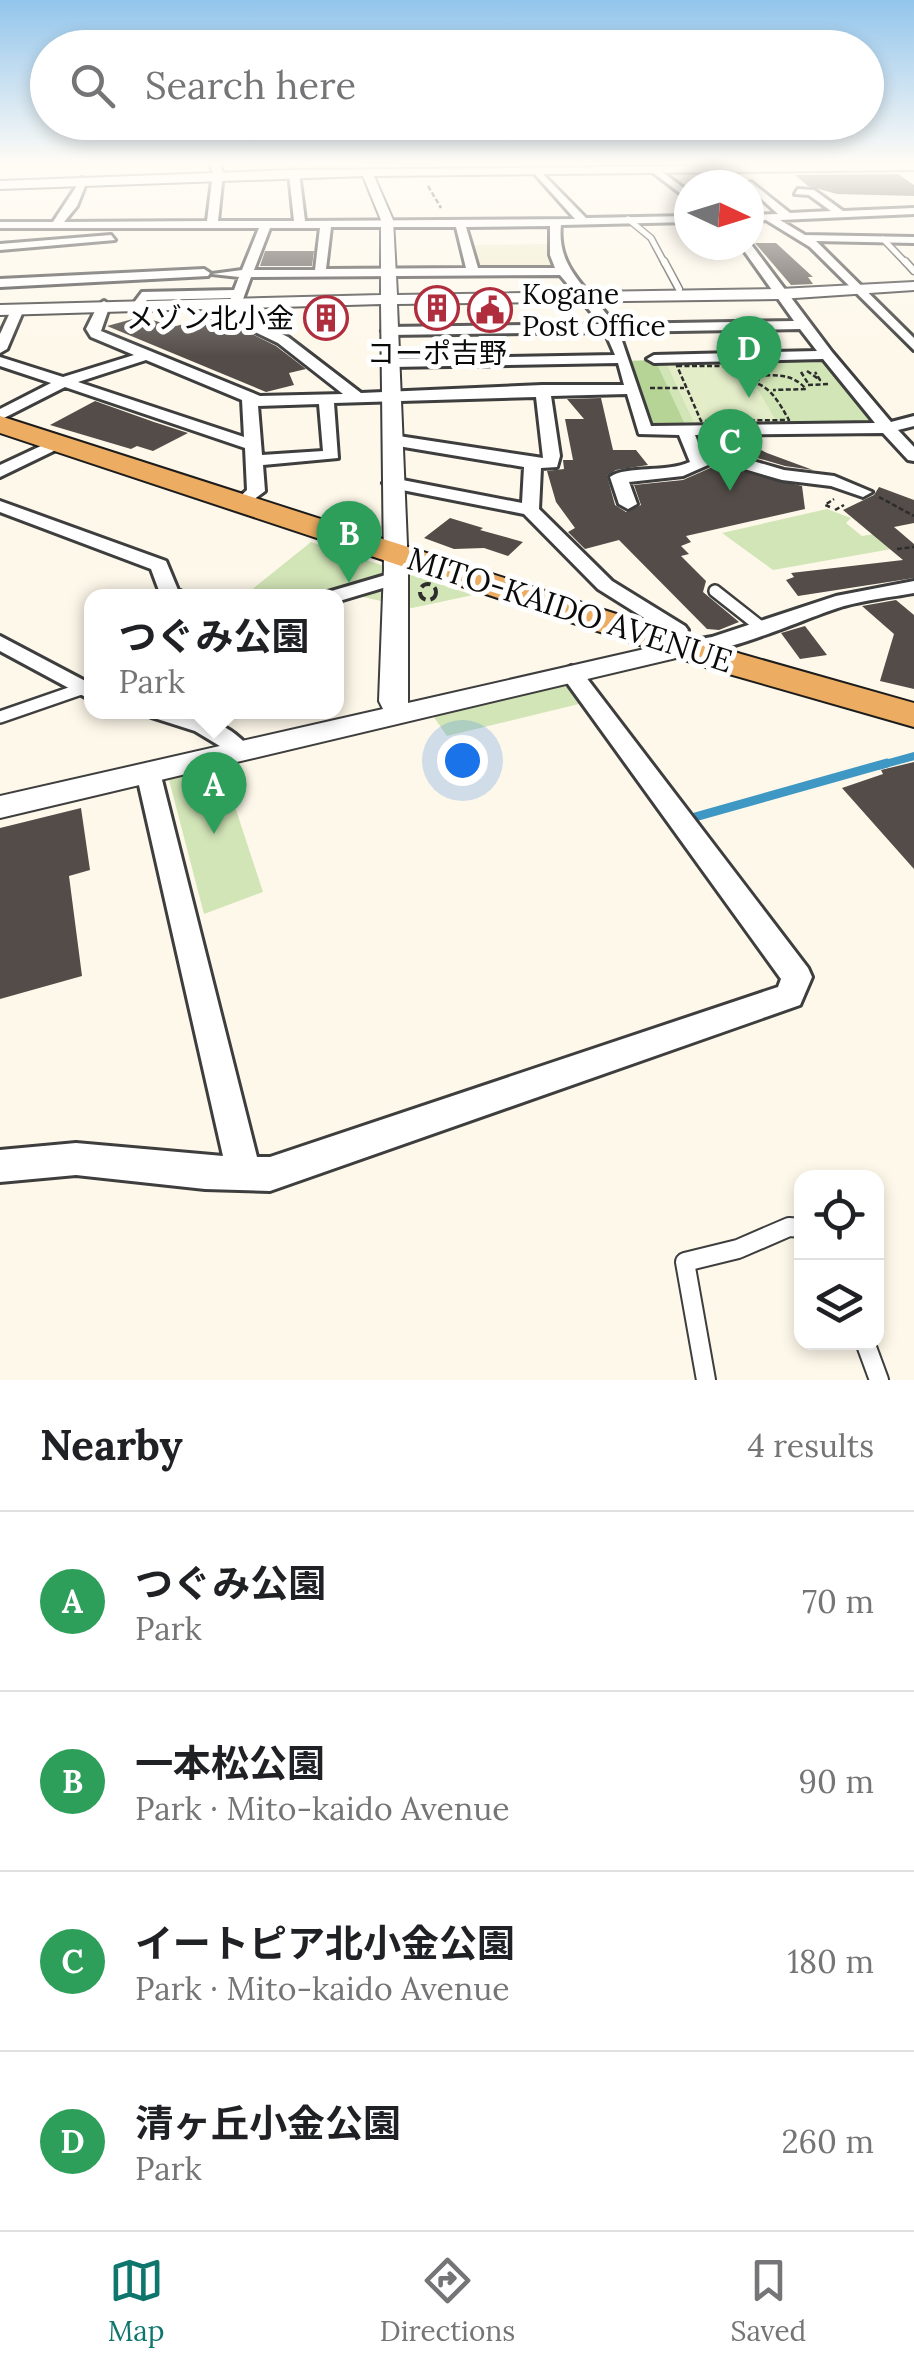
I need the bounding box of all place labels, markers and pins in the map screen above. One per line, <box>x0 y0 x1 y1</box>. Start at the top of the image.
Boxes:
place label: Kogane Post Office <box>522 276 666 344</box>
building icon: コーポ吉野 <box>414 285 460 331</box>
public building icon: Kogane Post Office <box>467 287 513 333</box>
building icon: メゾン北小金 <box>303 295 349 341</box>
place label: メゾン北小金 <box>126 300 294 336</box>
pin: D <box>716 316 782 398</box>
place label: コーポ吉野 <box>367 335 507 371</box>
pin: C <box>698 408 762 491</box>
pin: B <box>316 500 382 583</box>
pin: A <box>182 752 246 834</box>

